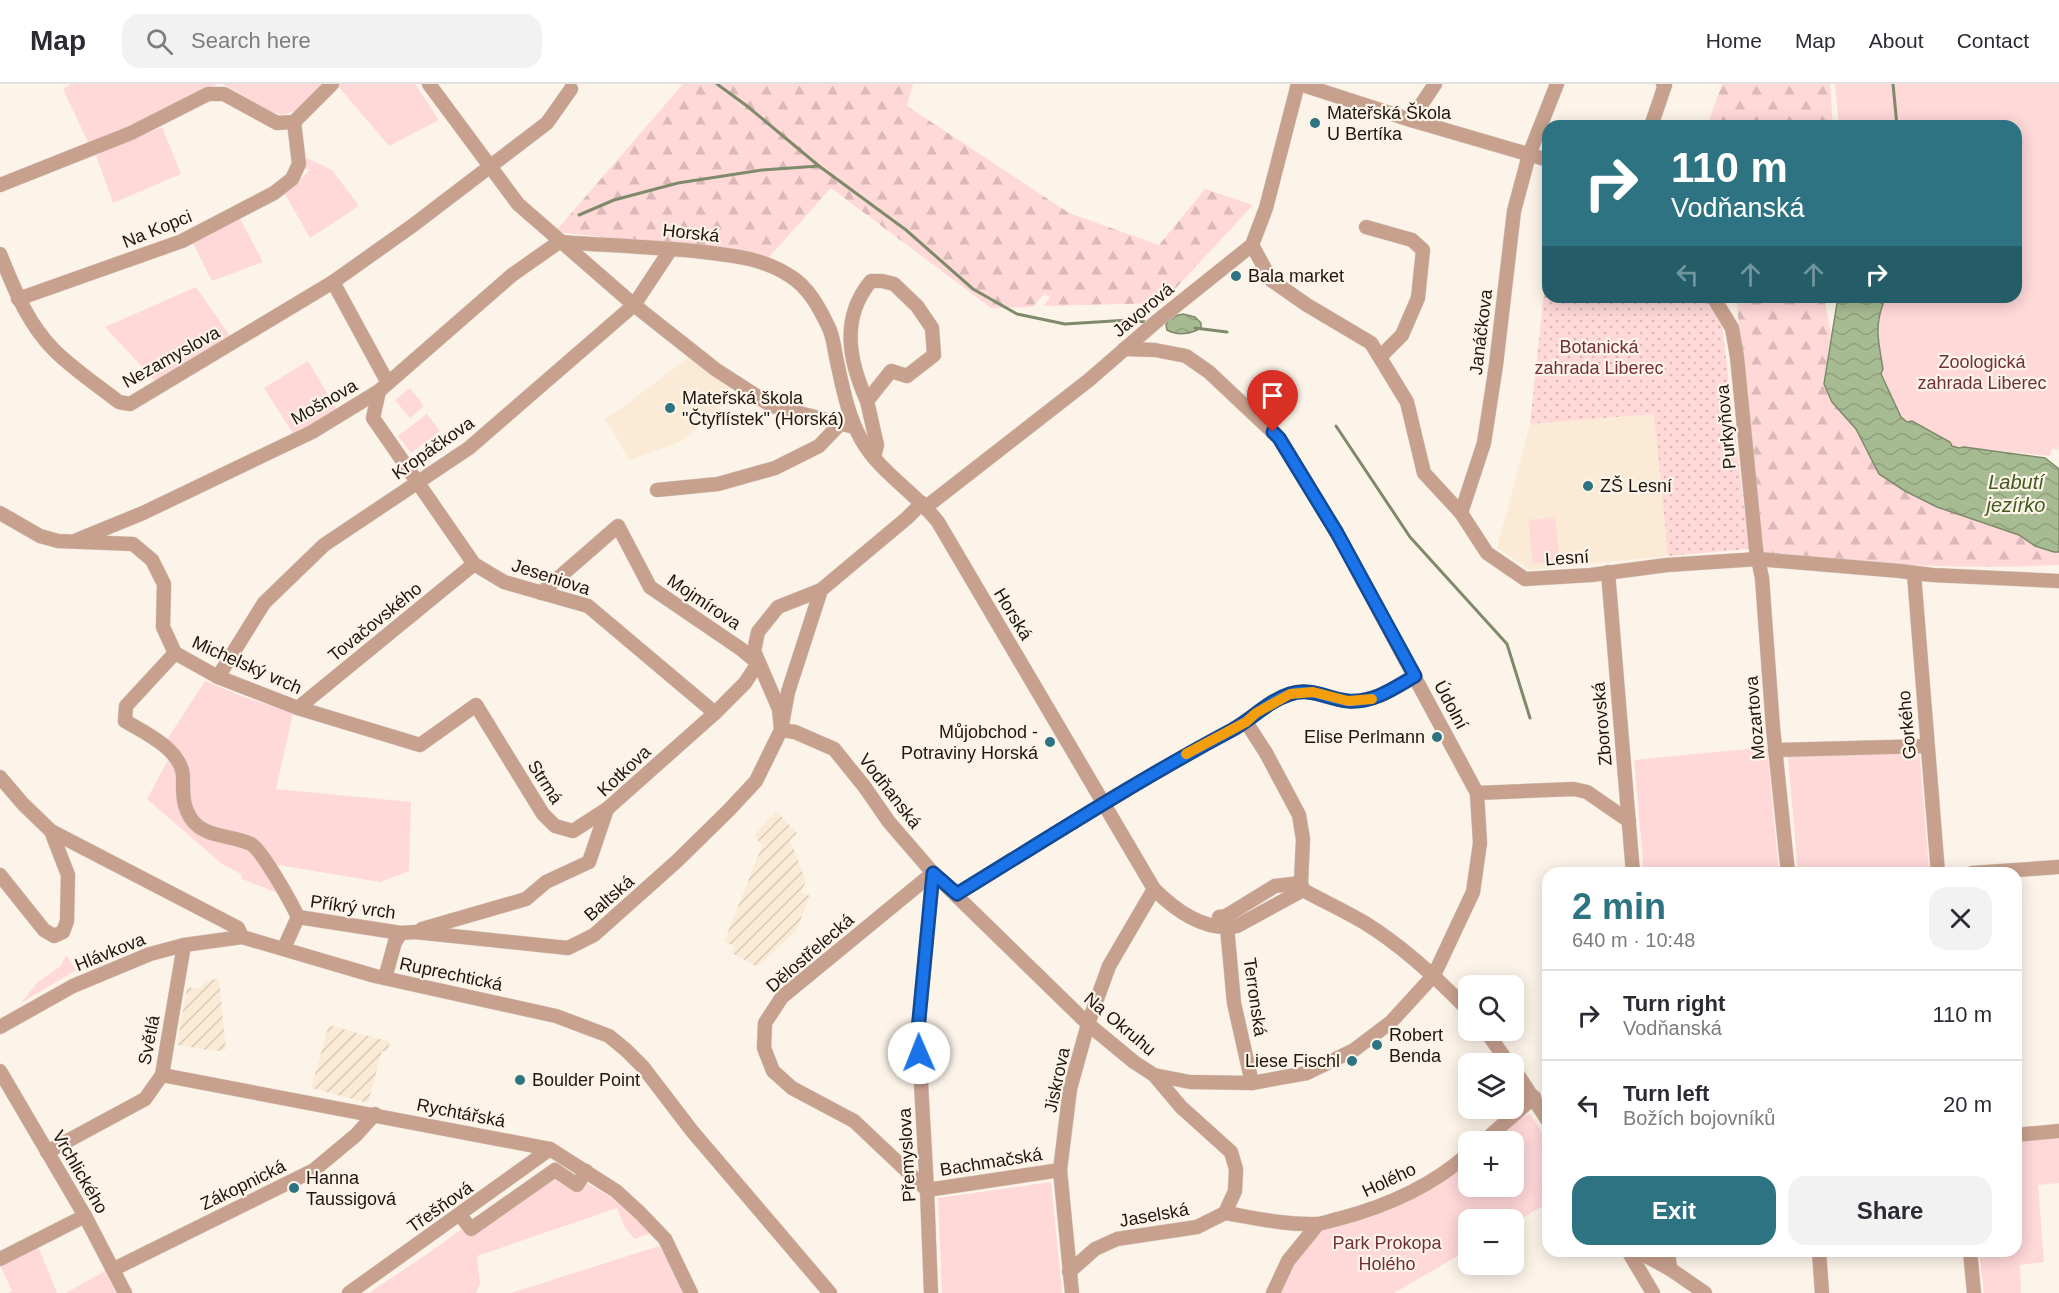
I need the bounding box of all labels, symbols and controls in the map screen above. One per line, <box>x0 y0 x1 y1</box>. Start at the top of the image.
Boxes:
search box <box>122 14 542 68</box>
text: Map <box>30 25 86 56</box>
icon: search <box>143 25 176 58</box>
text: Search here <box>191 28 311 53</box>
text: Home <box>1706 29 1762 52</box>
text: Map <box>1795 29 1836 52</box>
text: About <box>1869 29 1924 52</box>
text: Contact <box>1957 29 2029 52</box>
place label: Mateřská Škola U Bertíka <box>1327 102 1452 144</box>
marker: Mateřská Škola U Bertíka <box>1308 116 1322 130</box>
icon: right <box>1572 144 1650 222</box>
text: 110 m <box>1671 144 1788 191</box>
text: Vodňanská <box>1671 193 1805 223</box>
street label: Na Kopci <box>119 206 195 252</box>
street label: Horská <box>662 220 721 246</box>
icon: left <box>1671 258 1704 291</box>
icon: ahead <box>1734 258 1767 291</box>
icon: ahead <box>1797 258 1830 291</box>
icon: right <box>1860 258 1893 291</box>
place label: Bala market <box>1248 266 1344 286</box>
marker: Bala market <box>1229 269 1243 283</box>
street label: Javorová <box>1109 278 1178 341</box>
street label: Janáčkova <box>1466 287 1496 376</box>
street label: Nezamyslova <box>119 322 224 392</box>
park label: Botanická zahrada Liberec <box>1534 337 1664 378</box>
park label: Zoologická zahrada Liberec <box>1917 352 2047 393</box>
pin <box>1247 370 1298 432</box>
street label: Mošnova <box>287 375 361 429</box>
icon: arrive <box>1256 379 1289 412</box>
street label: Purkyňova <box>1712 383 1740 470</box>
place label: Mateřská škola "Čtyřlístek" (Horská) <box>682 388 844 429</box>
marker: Mateřská škola "Čtyřlístek" (Horská) <box>663 401 677 415</box>
street label: Kropáčkova <box>388 412 478 483</box>
water label: Labutí jezírko <box>1984 471 2046 516</box>
place label: ZŠ Lesní <box>1600 475 1672 496</box>
marker: ZŠ Lesní <box>1581 479 1595 493</box>
street label: Lesní <box>1544 546 1590 570</box>
street label: Jeseniova <box>509 555 594 599</box>
street label: Mojmírova <box>664 570 745 634</box>
street label: Tovačovského <box>324 578 426 666</box>
street label: Horská <box>990 584 1037 644</box>
street label: Michelský vrch <box>189 632 305 698</box>
street label: Mozartova <box>1741 674 1769 761</box>
street label: Údolní <box>1430 677 1473 733</box>
street label: Zborovská <box>1588 680 1616 767</box>
street label: Gorkého <box>1894 690 1920 760</box>
place label: Můjobchod - Potraviny Horská <box>901 722 1039 763</box>
place label: Elise Perlmann <box>1304 727 1425 747</box>
marker: Elise Perlmann <box>1430 730 1444 744</box>
marker: Můjobchod - Potraviny Horská <box>1043 735 1057 749</box>
street label: Kotkova <box>593 741 655 800</box>
street label: Vodňanská <box>855 750 926 833</box>
street label: Strmá <box>524 756 567 808</box>
street label: Baltská <box>580 870 639 925</box>
text: 2 min <box>1572 886 1666 927</box>
button: close <box>1929 887 1992 950</box>
street label: Příkrý vrch <box>309 891 397 923</box>
street label: Dělostřelecká <box>762 909 858 996</box>
street label: Hlávkova <box>72 928 149 975</box>
text: 640 m · 10:48 <box>1572 929 1695 951</box>
street label: Ruprechtická <box>398 953 505 995</box>
street label: Terronská <box>1240 956 1271 1039</box>
map controls <box>1458 975 1524 1275</box>
button: search <box>1458 975 1524 1041</box>
street label: Na Okruhu <box>1080 988 1160 1060</box>
text: Turn right <box>1623 991 1725 1016</box>
icon: right <box>1572 999 1605 1032</box>
text: 110 m <box>1932 1002 1992 1027</box>
street label: Světlá <box>134 1013 164 1066</box>
text: Vodňanská <box>1623 1017 1722 1039</box>
position arrow <box>887 1021 951 1085</box>
place label: Robert Benda <box>1389 1025 1443 1066</box>
marker: Robert Benda <box>1370 1038 1384 1052</box>
street label: Jiskrova <box>1040 1045 1074 1114</box>
place label: Liese Fischl <box>1245 1051 1340 1071</box>
button: layers <box>1458 1053 1524 1119</box>
marker: Liese Fischl <box>1345 1054 1359 1068</box>
place label: Boulder Point <box>532 1070 640 1090</box>
marker: Boulder Point <box>513 1073 527 1087</box>
text: Turn left <box>1623 1081 1709 1106</box>
icon: left <box>1572 1089 1605 1122</box>
text: 20 m <box>1943 1092 1992 1117</box>
street label: Rychtářská <box>415 1095 508 1132</box>
street label: Přemyslova <box>895 1107 919 1202</box>
text: Božích bojovníků <box>1623 1107 1775 1129</box>
street label: Vrchlického <box>48 1127 112 1217</box>
button: + <box>1458 1131 1524 1197</box>
street label: Bachmačská <box>939 1144 1044 1180</box>
street label: Zákopnická <box>197 1155 290 1214</box>
street label: Holého <box>1359 1159 1419 1201</box>
place label: Hanna Taussigová <box>306 1168 397 1209</box>
button: Exit <box>1572 1176 1776 1245</box>
button: Share <box>1788 1176 1992 1245</box>
street label: Třešňová <box>404 1177 477 1237</box>
marker: Hanna Taussigová <box>287 1181 301 1195</box>
street label: Jaselská <box>1118 1199 1191 1231</box>
button: − <box>1458 1209 1524 1275</box>
park label: Park Prokopa Holého <box>1332 1233 1443 1274</box>

